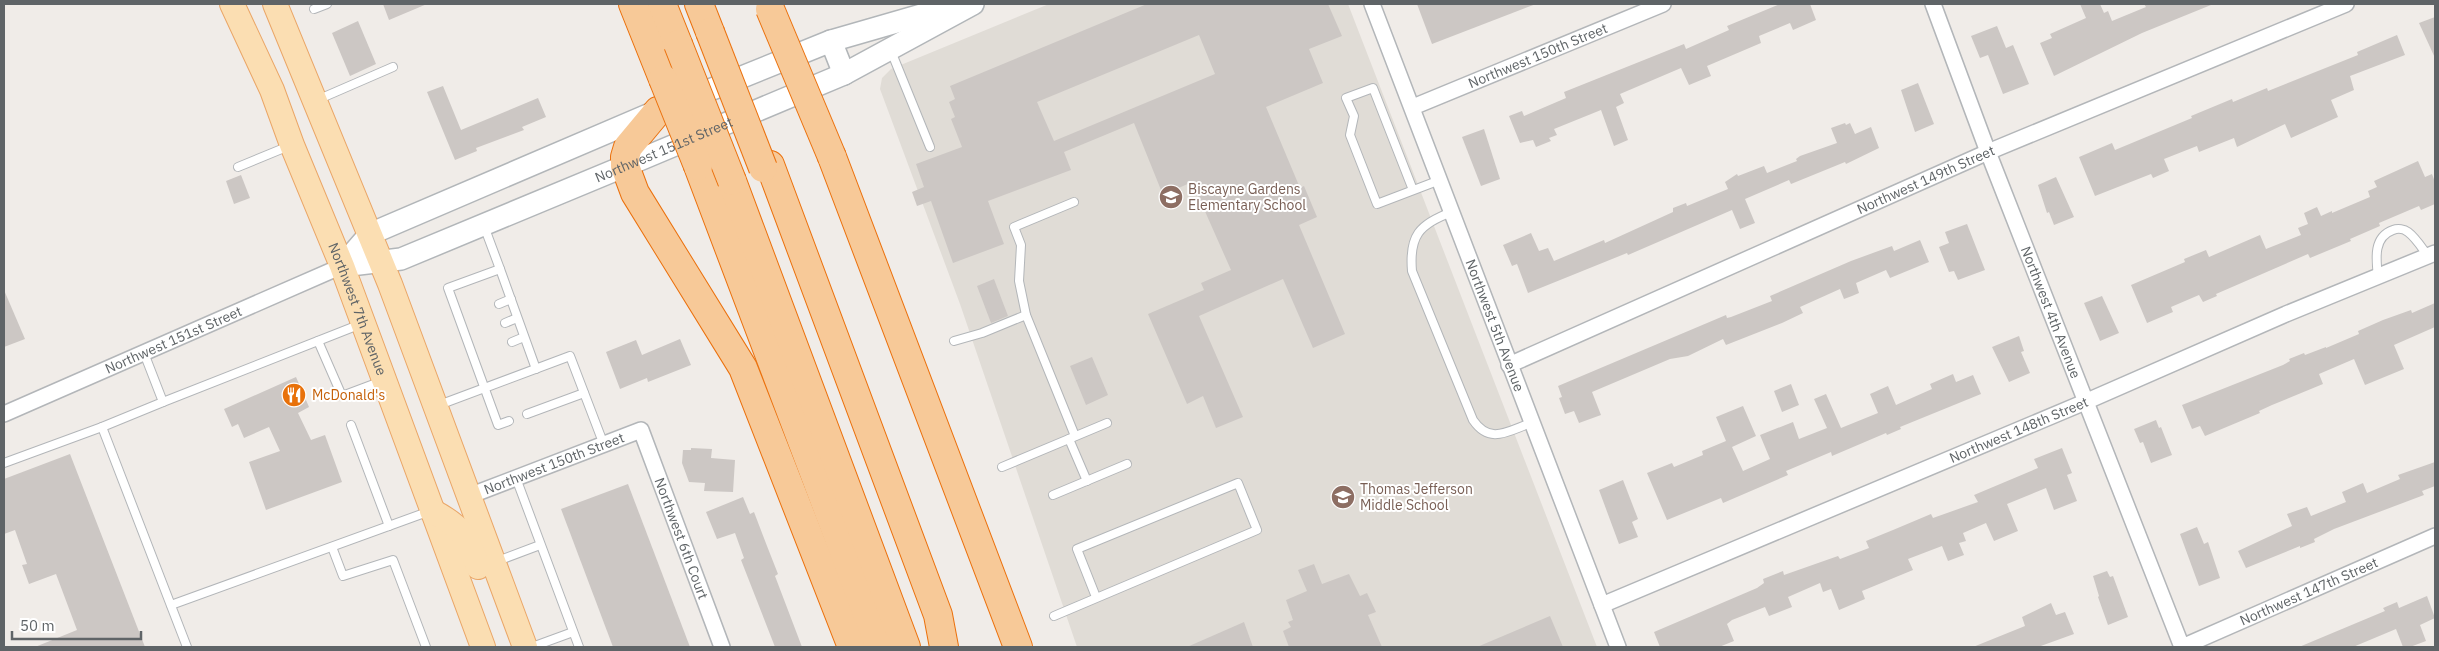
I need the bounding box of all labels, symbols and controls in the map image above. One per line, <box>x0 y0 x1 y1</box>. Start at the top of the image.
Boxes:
street label: Northwest 150th Street <box>1466 19 1610 92</box>
street label: Northwest 151st Street <box>592 113 735 187</box>
street label: Northwest 149th Street <box>1854 141 1997 218</box>
place label: Biscayne Gardens Elementary School <box>1188 180 1306 214</box>
school or university icon: Biscayne Gardens Elementary School <box>1158 184 1184 210</box>
street label: Northwest 7th Avenue <box>324 240 391 378</box>
street label: Northwest 4th Avenue <box>2017 244 2085 381</box>
street label: Northwest 5th Avenue <box>1461 256 1529 394</box>
street label: Northwest 151st Street <box>102 302 245 378</box>
restaurant icon: McDonald's <box>281 382 307 408</box>
place label: McDonald's <box>312 386 385 404</box>
street label: Northwest 148th Street <box>1947 393 2091 467</box>
street label: Northwest 150th Street <box>481 428 627 498</box>
street label: Northwest 6th Court <box>651 475 712 602</box>
place label: Thomas Jefferson Middle School <box>1360 480 1473 514</box>
school or university icon: Thomas Jefferson Middle School <box>1330 484 1356 510</box>
street label: Northwest 147th Street <box>2237 553 2381 630</box>
scale bar <box>12 608 141 640</box>
text: 50 m <box>20 616 55 635</box>

